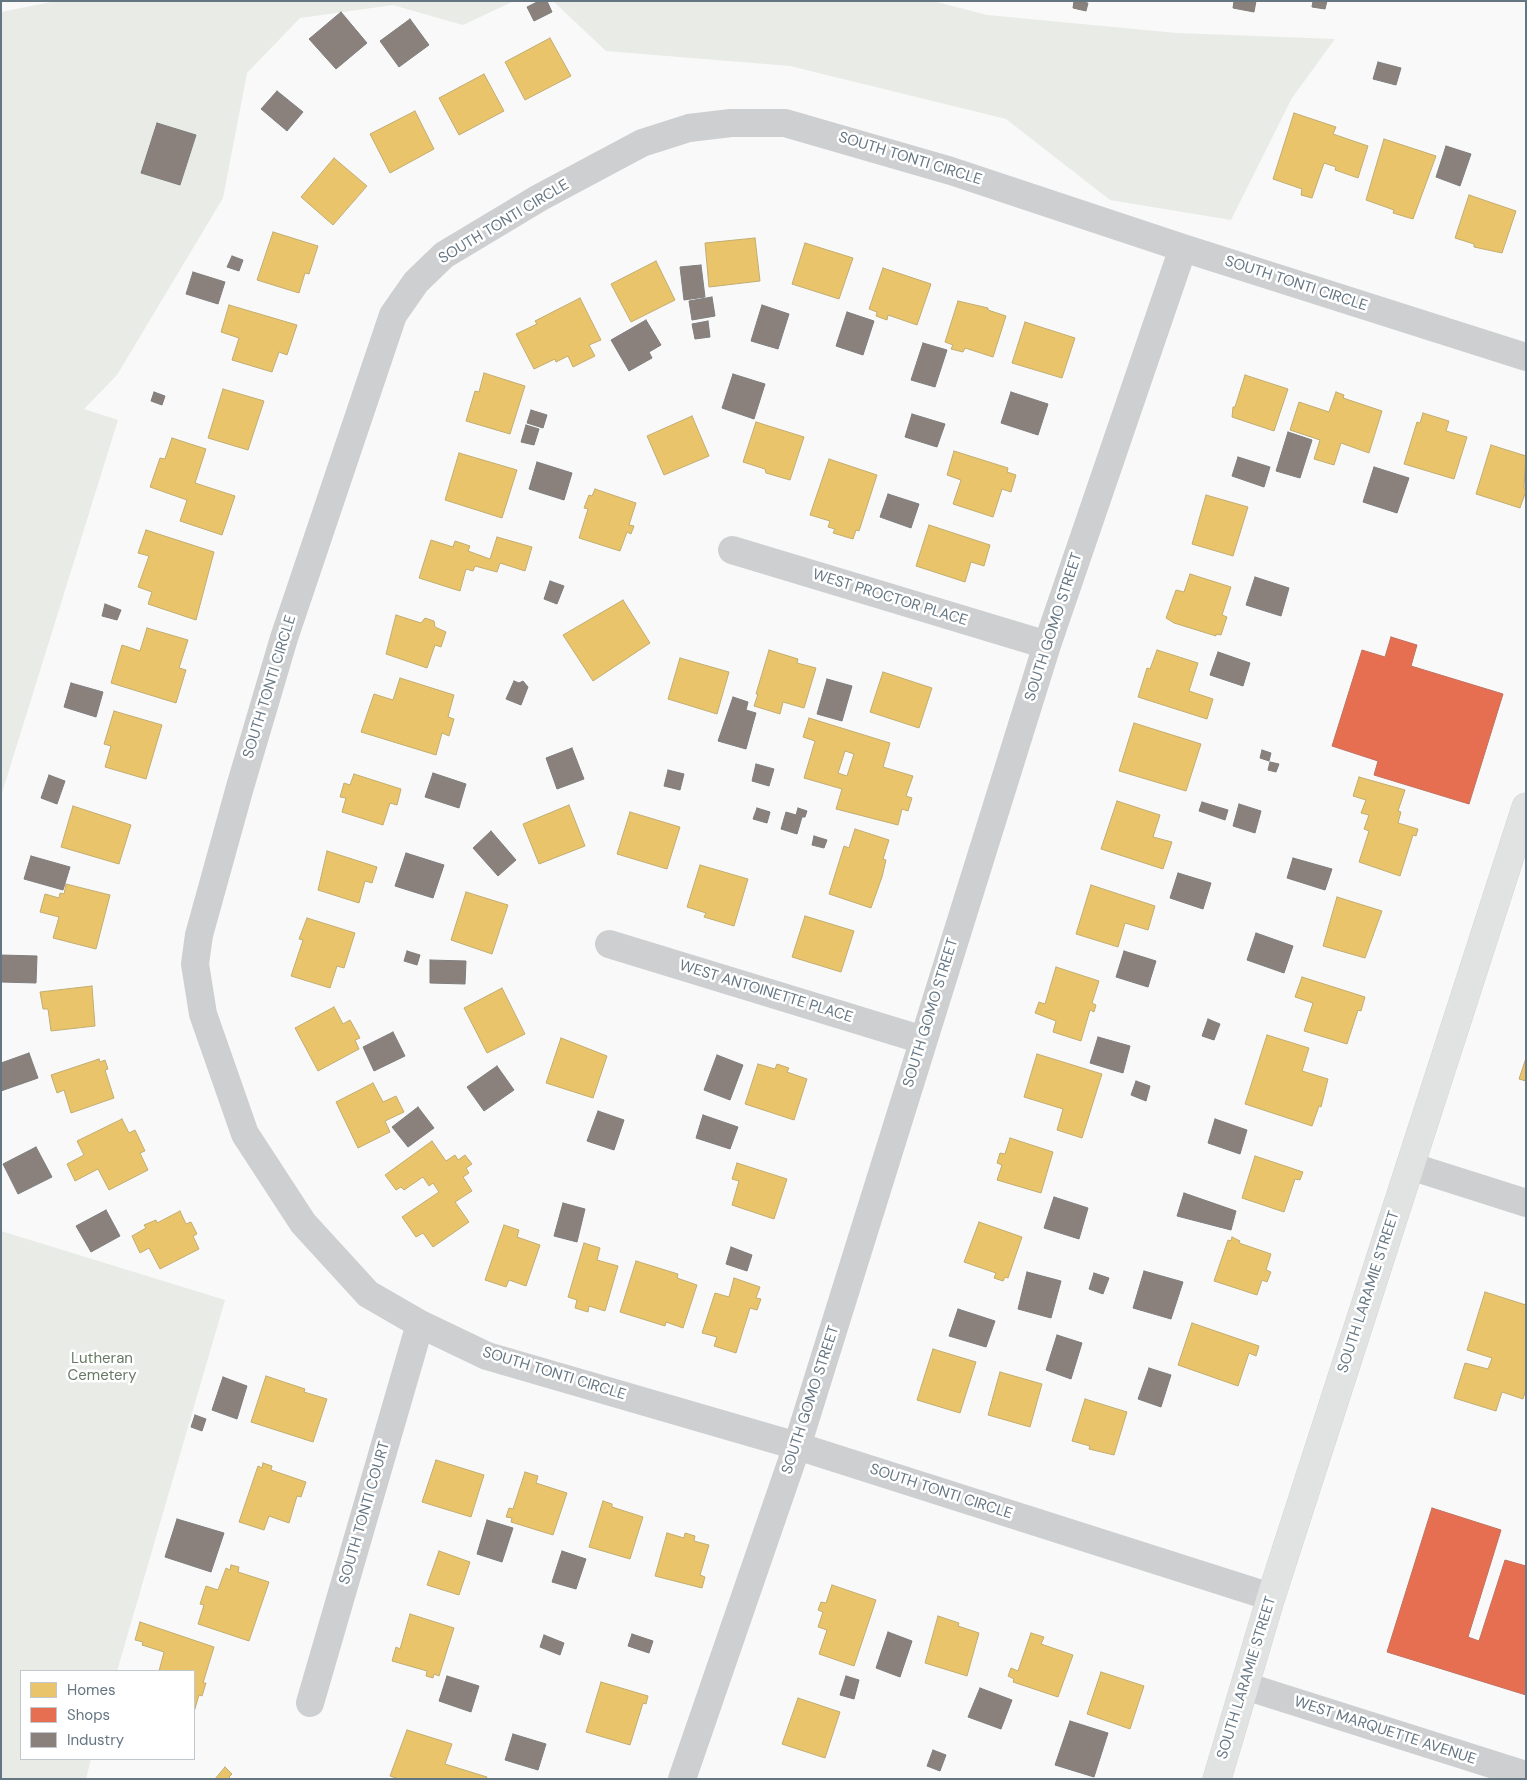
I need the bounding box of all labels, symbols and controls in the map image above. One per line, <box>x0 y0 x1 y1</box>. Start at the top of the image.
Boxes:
street label: SOUTH TONTI CIRCLE <box>836 129 984 189</box>
street label: SOUTH TONTI CIRCLE <box>436 176 572 268</box>
street label: SOUTH TONTI CIRCLE <box>1222 252 1370 316</box>
street label: SOUTH GOMO STREET <box>1021 550 1087 704</box>
street label: WEST PROCTOR PLACE <box>810 566 970 630</box>
street label: SOUTH TONTI CIRCLE <box>240 613 300 761</box>
street label: SOUTH GOMO STREET <box>900 936 962 1090</box>
street label: WEST ANTOINETTE PLACE <box>677 957 855 1027</box>
street label: SOUTH LARAMIE STREET <box>1334 1209 1404 1375</box>
street label: SOUTH GOMO STREET <box>778 1323 844 1477</box>
street label: SOUTH TONTI CIRCLE <box>480 1344 628 1404</box>
park label: Lutheran Cemetery <box>68 1350 136 1385</box>
street label: SOUTH TONTI COURT <box>336 1439 394 1587</box>
street label: SOUTH TONTI CIRCLE <box>867 1460 1015 1524</box>
street label: SOUTH LARAMIE STREET <box>1214 1594 1280 1762</box>
legend <box>20 1670 195 1760</box>
text: Homes <box>67 1680 116 1700</box>
street label: WEST MARQUETTE AVENUE <box>1292 1693 1478 1769</box>
text: Shops <box>67 1705 110 1725</box>
text: Industry <box>67 1730 124 1750</box>

